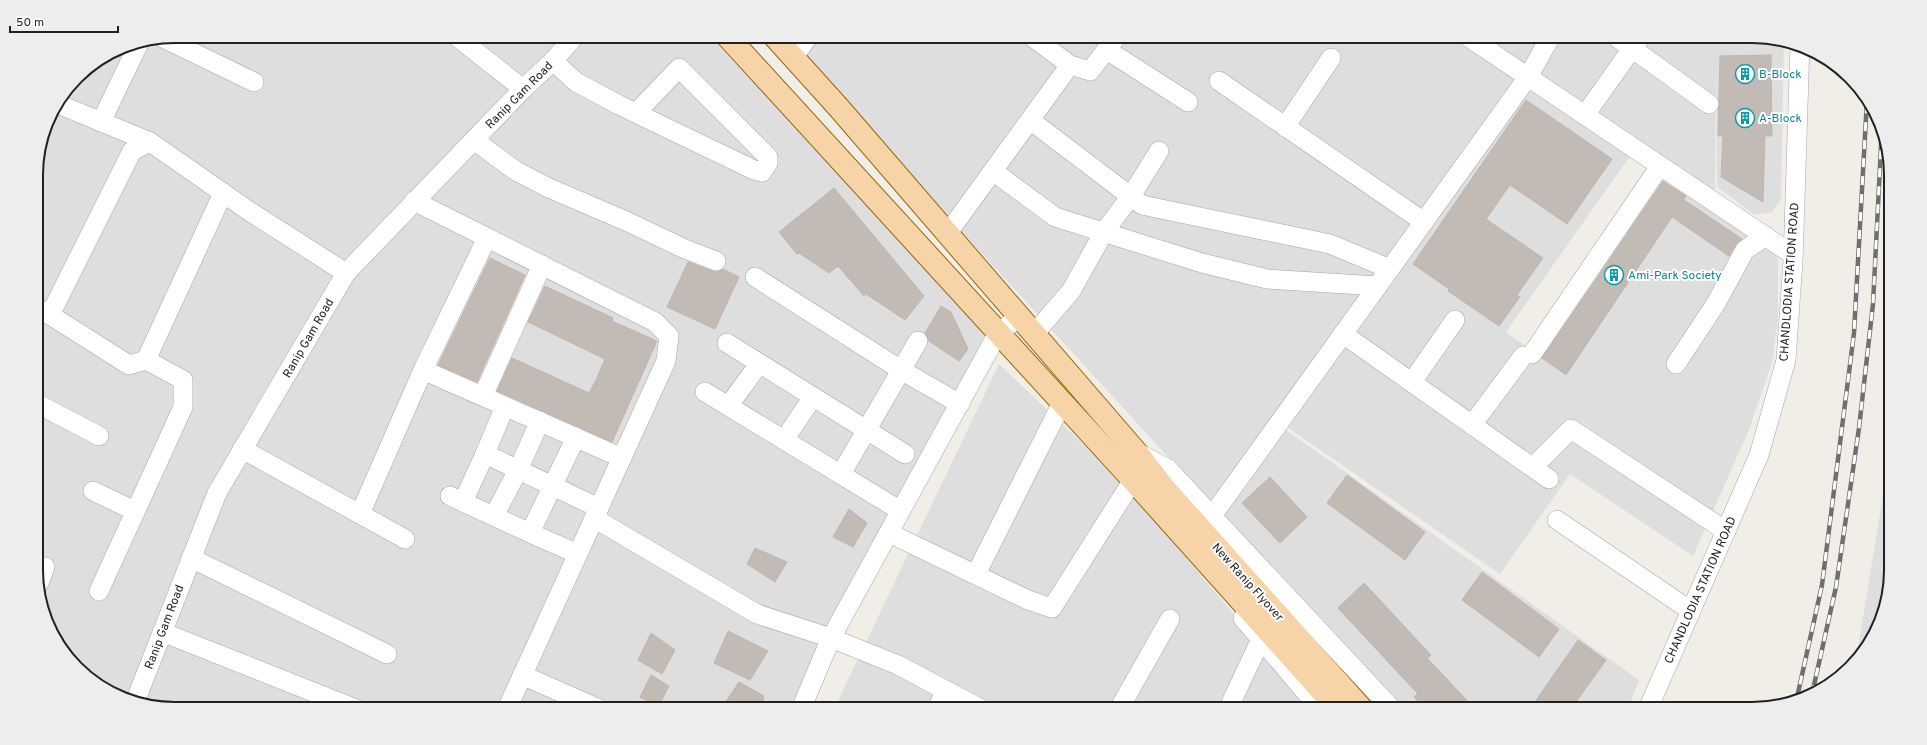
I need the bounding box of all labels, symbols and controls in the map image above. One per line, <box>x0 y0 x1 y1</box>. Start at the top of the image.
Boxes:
scale bar <box>10 8 118 34</box>
text: 50 m <box>16 15 44 31</box>
street label: Ranip Gam Road <box>483 59 557 133</box>
building icon: B-Block <box>1734 63 1756 85</box>
place label: B-Block <box>1759 67 1802 83</box>
building icon: A-Block <box>1734 107 1756 129</box>
place label: A-Block <box>1759 111 1802 127</box>
street label: CHANDLODIA STATION ROAD <box>1776 202 1804 362</box>
building icon: Ami-Park Society <box>1603 264 1625 286</box>
place label: Ami-Park Society <box>1628 268 1722 284</box>
street label: Ranip Gam Road <box>280 296 338 381</box>
street label: CHANDLODIA STATION ROAD <box>1661 514 1741 666</box>
street label: New Ranip Flyover <box>1208 540 1287 625</box>
street label: Ranip Gam Road <box>141 583 188 672</box>

